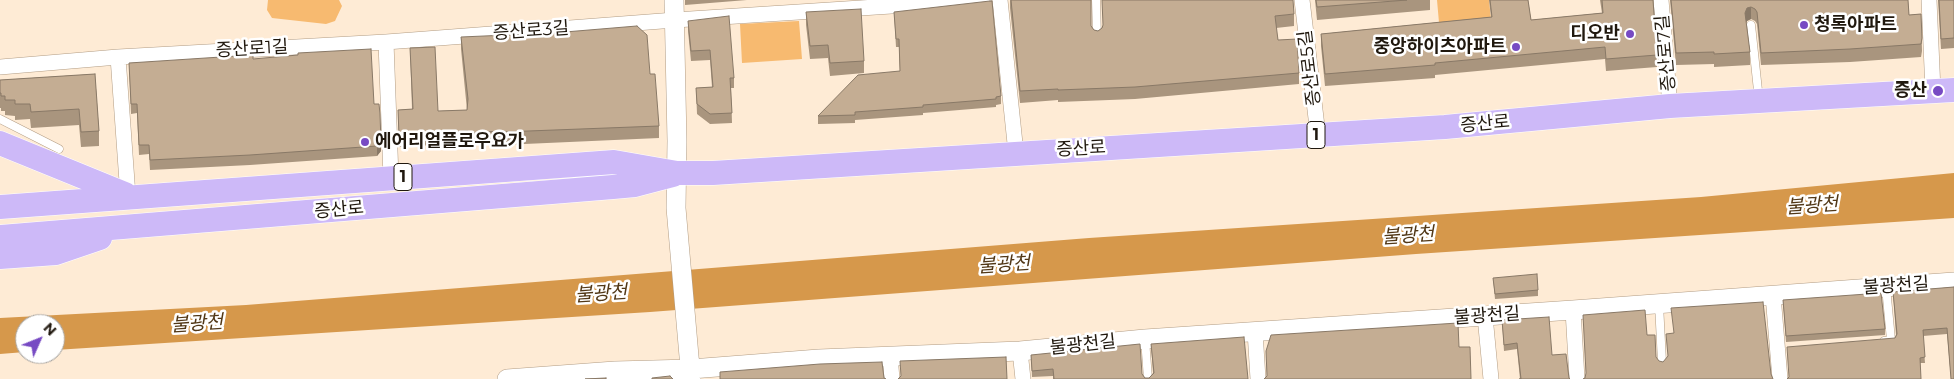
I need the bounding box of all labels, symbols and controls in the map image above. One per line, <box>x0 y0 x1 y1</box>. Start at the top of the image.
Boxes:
street label: 증산로7길 <box>1652 14 1680 92</box>
place label: 청록아파트 <box>1814 14 1897 36</box>
street label: 증산로3길 <box>492 18 570 44</box>
marker: 청록아파트 <box>1798 19 1810 31</box>
place label: 디오반 <box>1570 23 1620 45</box>
marker: 디오반 <box>1624 28 1636 40</box>
street label: 증산로5길 <box>1295 29 1325 107</box>
street label: 증산로1길 <box>215 36 289 62</box>
place label: 중앙하이츠아파트 <box>1374 36 1506 58</box>
marker: 중앙하이츠아파트 <box>1510 41 1522 53</box>
place label: 증산 <box>1894 80 1927 102</box>
marker: 증산 <box>1931 84 1945 98</box>
street label: 증산로 <box>1459 111 1511 137</box>
road number: 1 <box>1307 122 1325 148</box>
place label: 에어리얼플로우요가 <box>375 131 524 153</box>
marker: 에어리얼플로우요가 <box>359 136 371 148</box>
street label: 증산로 <box>1056 137 1106 161</box>
road number: 1 <box>394 163 412 190</box>
water label: 불광천 <box>1785 193 1839 219</box>
street label: 증산로 <box>313 197 365 223</box>
water label: 불광천 <box>1381 223 1435 249</box>
water label: 불광천 <box>977 252 1031 278</box>
street label: 불광천길 <box>1862 273 1930 299</box>
water label: 불광천 <box>574 281 628 307</box>
street label: 불광천길 <box>1453 303 1521 329</box>
water label: 불광천 <box>170 311 224 337</box>
north arrow <box>15 314 65 364</box>
text: N <box>40 319 60 340</box>
street label: 불광천길 <box>1049 331 1117 359</box>

